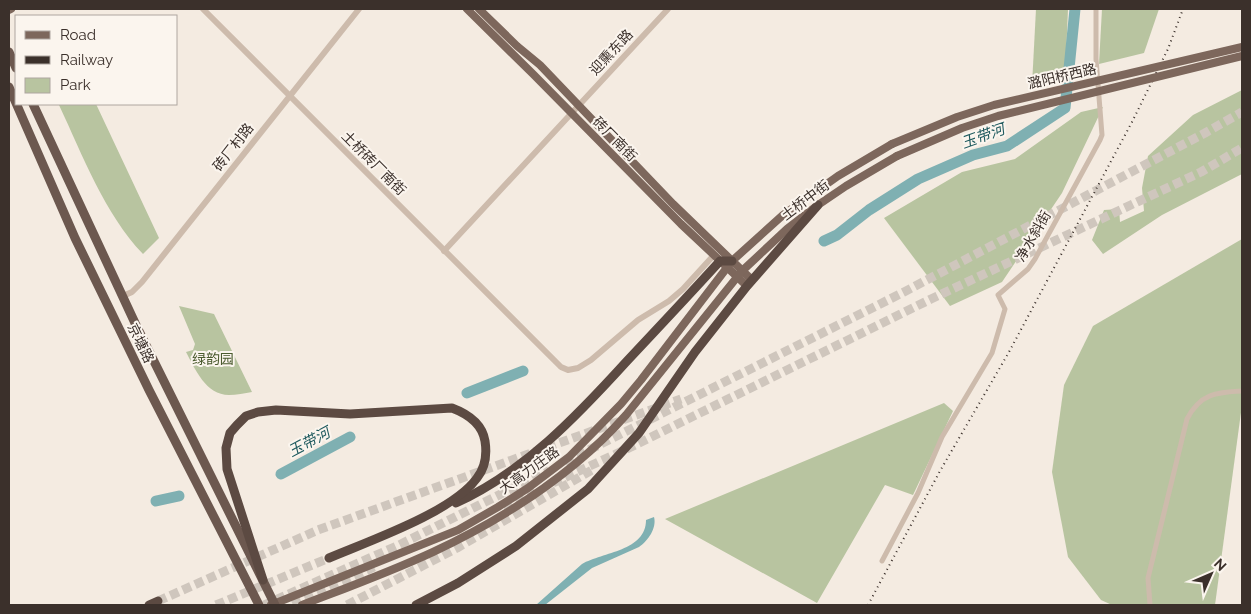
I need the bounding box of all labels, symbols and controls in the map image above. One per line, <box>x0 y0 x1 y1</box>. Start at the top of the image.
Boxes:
legend <box>15 15 178 105</box>
text: Road <box>60 26 96 44</box>
street label: 迎熏东路 <box>586 26 636 78</box>
text: Railway <box>60 51 113 69</box>
street label: 潞阳桥西路 <box>1026 60 1098 92</box>
text: Park <box>60 76 91 94</box>
street label: 砖厂南街 <box>590 114 640 164</box>
water label: 玉带河 <box>959 119 1010 152</box>
street label: 砖厂村路 <box>209 120 257 174</box>
street label: 土桥砖厂南街 <box>339 128 409 198</box>
street label: 土桥中街 <box>778 177 832 223</box>
street label: 净水斜街 <box>1012 208 1054 264</box>
street label: 京塘路 <box>125 321 157 365</box>
park label: 绿韵园 <box>192 351 234 367</box>
water label: 玉带河 <box>285 422 336 461</box>
street label: 大高力庄路 <box>496 443 562 497</box>
north arrow <box>1186 549 1236 599</box>
text: N <box>1211 555 1230 574</box>

